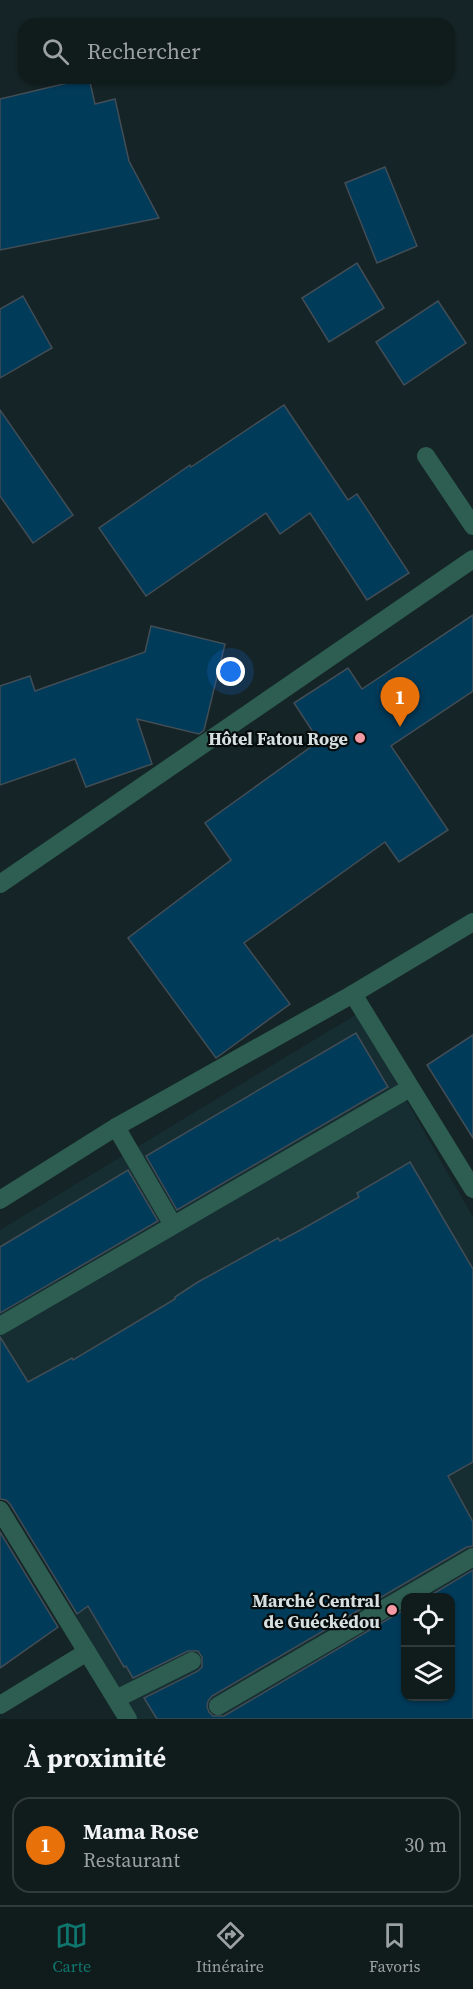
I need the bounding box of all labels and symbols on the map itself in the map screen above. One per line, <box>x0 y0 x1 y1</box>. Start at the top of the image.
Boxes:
your location <box>216 657 245 686</box>
pin: 1 <box>380 678 420 727</box>
place label: Hôtel Fatou Roge <box>208 726 348 751</box>
marker: Hôtel Fatou Roge <box>353 731 367 745</box>
place label: Marché Central de Guéckédou <box>252 1588 380 1634</box>
marker: Marché Central de Guéckédou <box>385 1603 399 1617</box>

